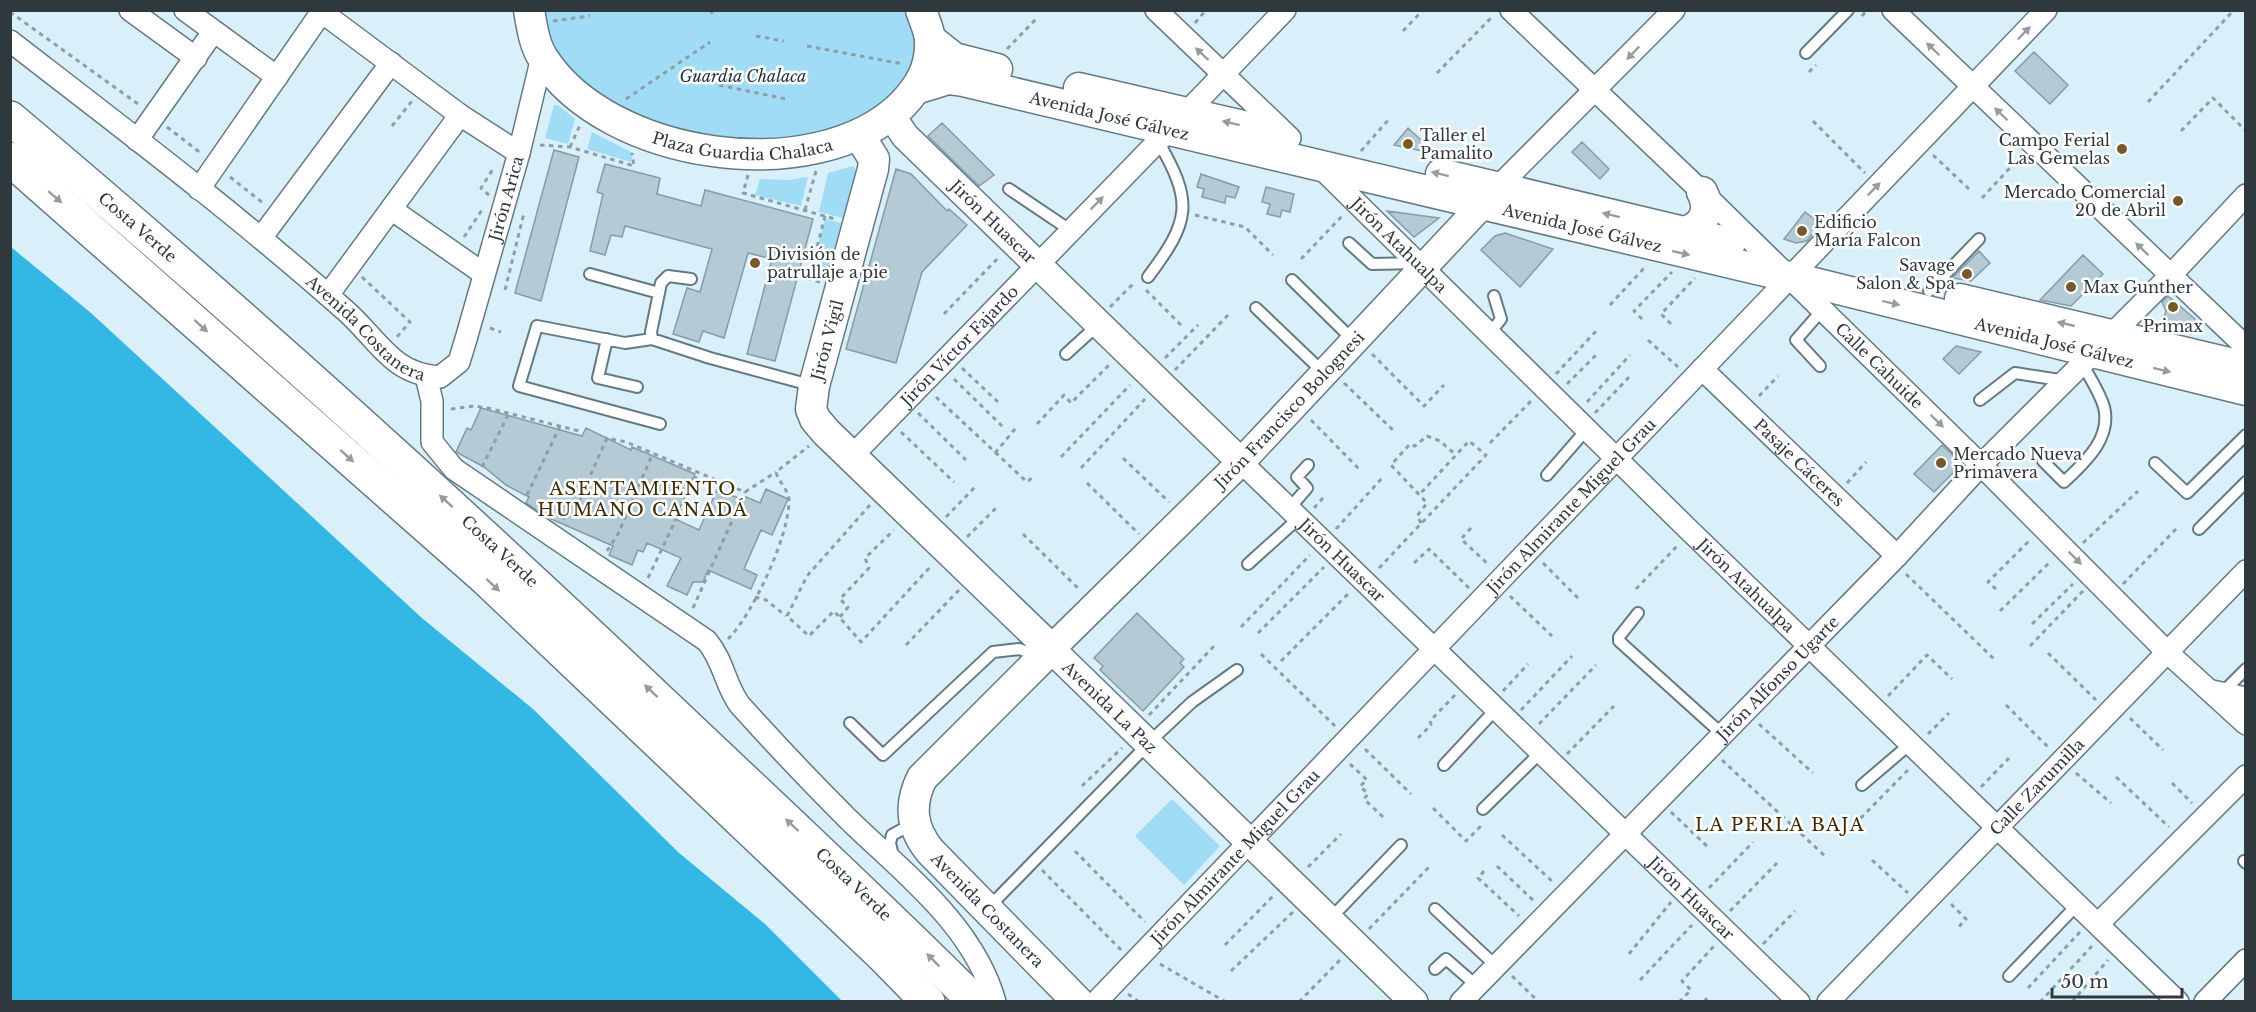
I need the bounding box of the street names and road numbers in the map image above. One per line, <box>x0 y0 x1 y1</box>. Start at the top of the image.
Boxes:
street label: Avenida José Gálvez <box>1027 87 1191 144</box>
street label: Plaza Guardia Chalaca <box>650 127 835 164</box>
street label: Jirón Arica <box>484 154 528 245</box>
street label: Jirón Huascar <box>945 174 1040 268</box>
street label: Costa Verde <box>95 188 181 266</box>
street label: Jirón Atahualpa <box>1345 192 1452 297</box>
street label: Avenida José Gálvez <box>1500 199 1664 256</box>
street label: Avenida Costanera <box>301 270 428 385</box>
street label: Jirón Víctor Fajardo <box>895 281 1022 412</box>
street label: Jirón Vigil <box>806 298 847 384</box>
street label: Avenida José Gálvez <box>1972 313 2136 372</box>
street label: Calle Cahuide <box>1831 318 1927 413</box>
street label: Jirón Francisco Bolognesi <box>1209 327 1369 494</box>
street label: Jirón Almirante Miguel Grau <box>1481 414 1660 599</box>
street label: Pasaje Cáceres <box>1750 414 1849 510</box>
street label: Costa Verde <box>458 511 542 591</box>
street label: Jirón Huascar <box>1294 513 1390 606</box>
street label: Jirón Atahualpa <box>1692 532 1799 637</box>
street label: Jirón Alfonso Ugarte <box>1711 611 1843 746</box>
street label: Avenida La Paz <box>1058 656 1162 757</box>
street label: Calle Zarumilla <box>1985 734 2088 839</box>
street label: Jirón Almirante Miguel Grau <box>1145 765 1324 950</box>
street label: Costa Verde <box>812 843 896 925</box>
street label: Avenida Costanera <box>926 848 1048 972</box>
street label: Jirón Huascar <box>1643 851 1739 944</box>

